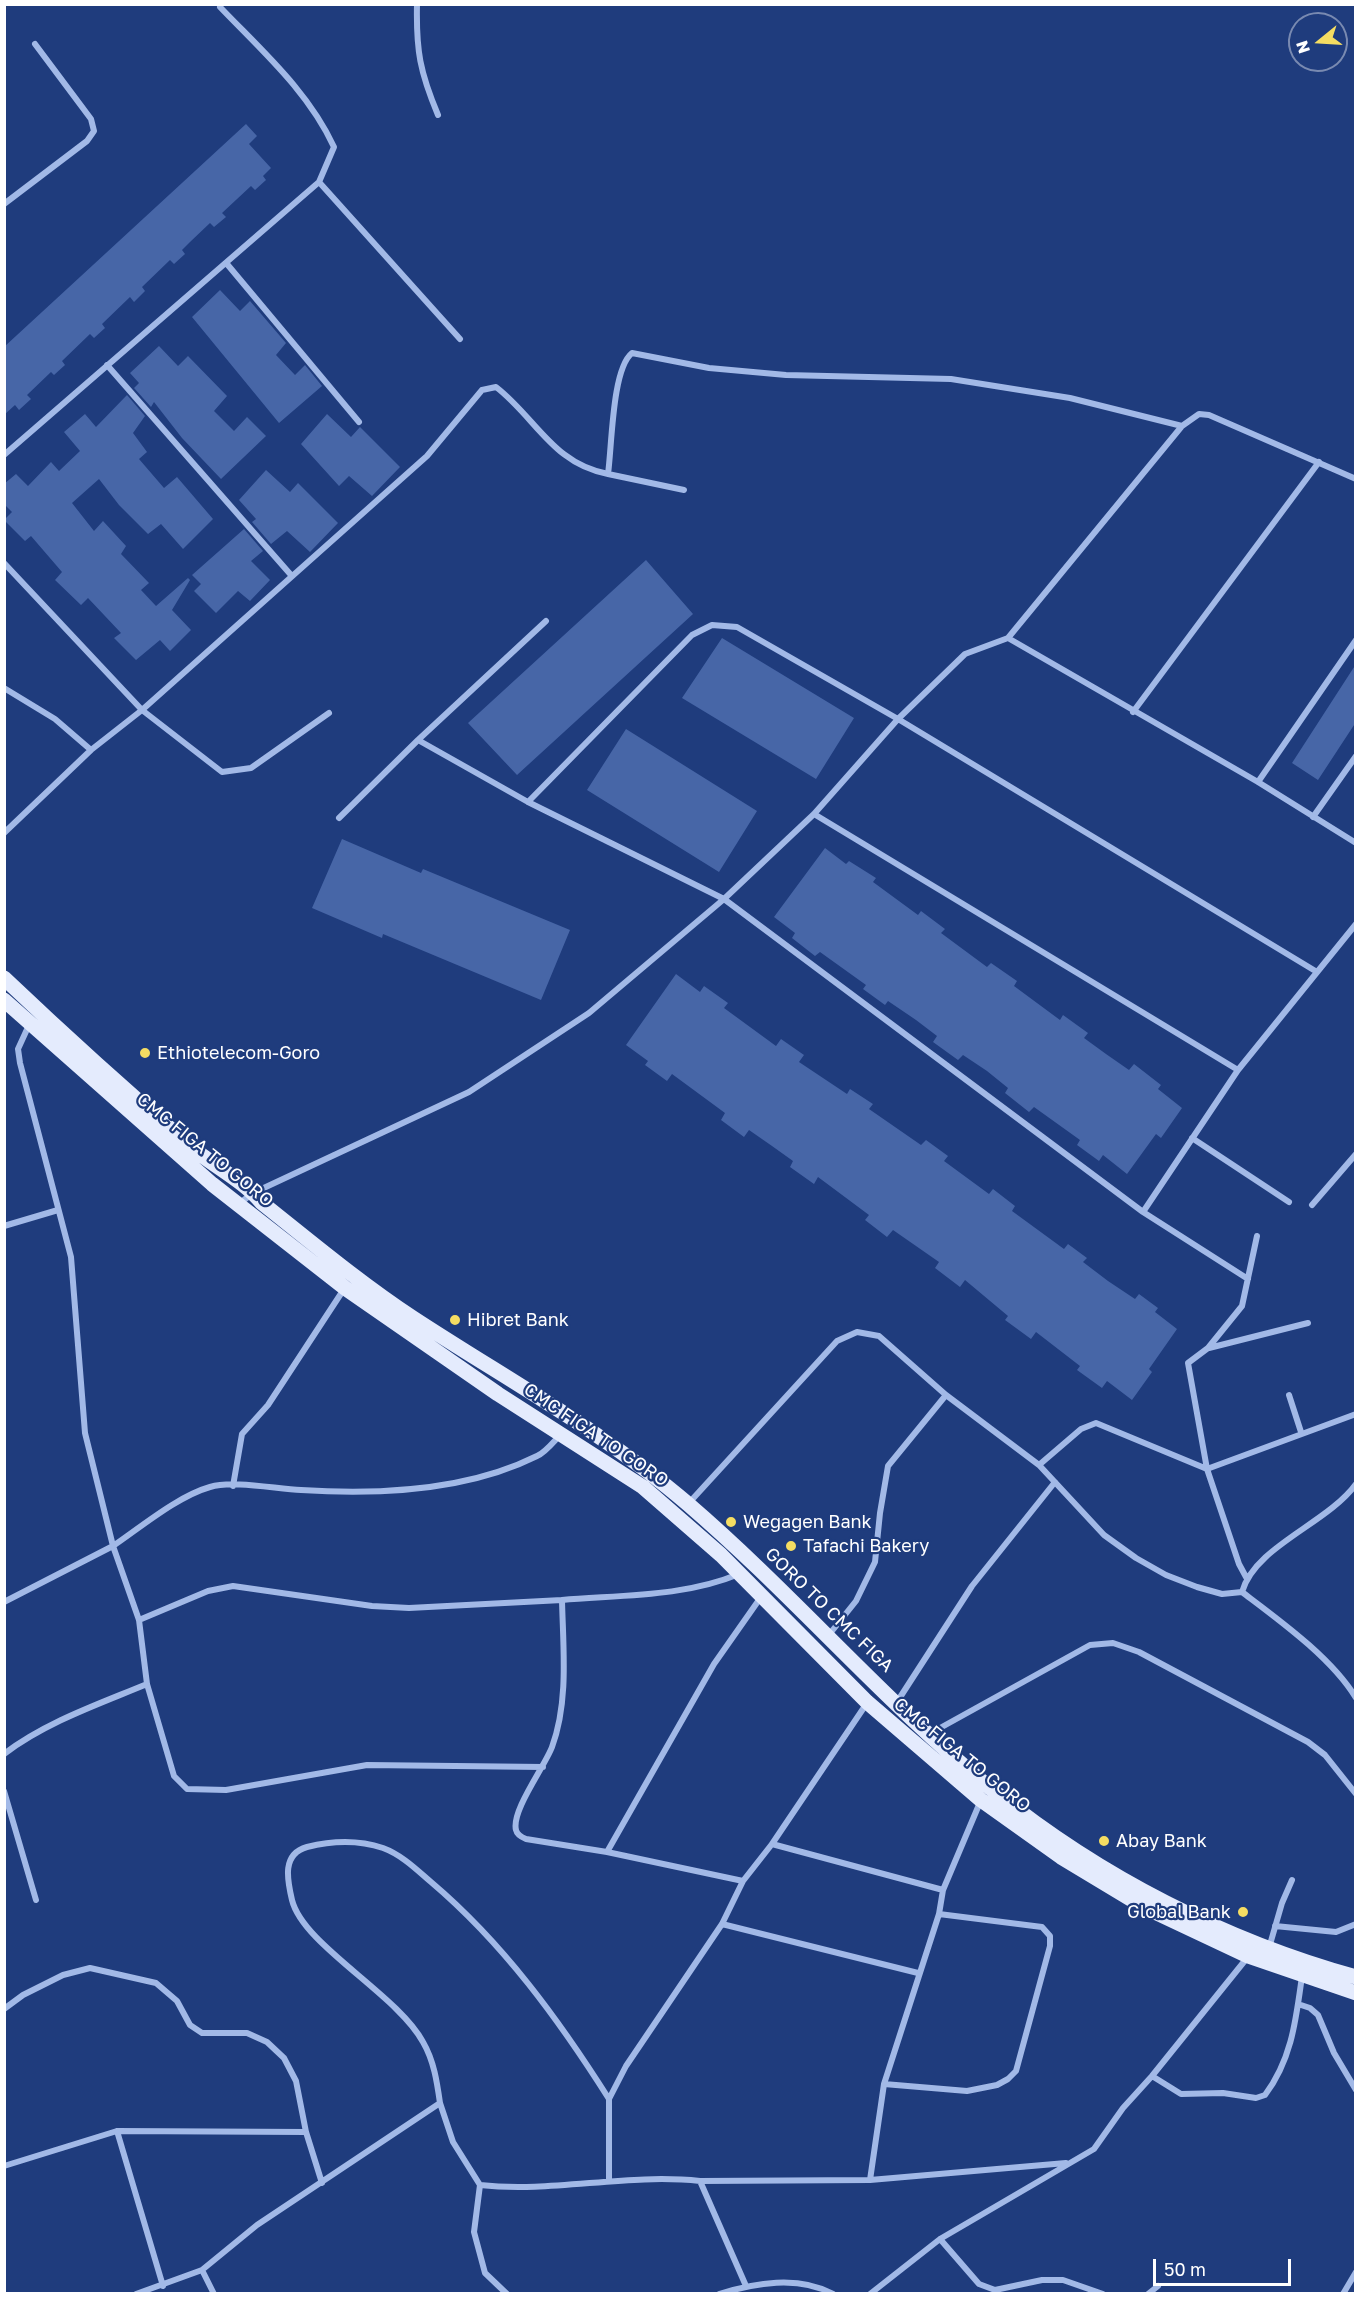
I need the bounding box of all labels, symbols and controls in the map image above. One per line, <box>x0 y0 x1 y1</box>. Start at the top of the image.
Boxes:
north arrow <box>1288 12 1348 72</box>
text: N <box>1291 38 1314 56</box>
place label: Ethiotelecom-Goro <box>157 1042 320 1064</box>
marker: Ethiotelecom-Goro <box>138 1046 152 1060</box>
street label: CMC FIGA TO GORO <box>132 1088 278 1212</box>
place label: Hibret Bank <box>467 1309 569 1331</box>
marker: Hibret Bank <box>448 1313 462 1327</box>
street label: CMC FIGA TO GORO <box>520 1379 672 1491</box>
place label: Wegagen Bank <box>743 1511 872 1533</box>
marker: Wegagen Bank <box>724 1515 738 1529</box>
place label: Tafachi Bakery <box>803 1535 929 1557</box>
marker: Tafachi Bakery <box>784 1539 798 1553</box>
street label: GORO TO CMC FIGA <box>760 1543 898 1677</box>
street label: CMC FIGA TO GORO <box>889 1693 1035 1817</box>
place label: Abay Bank <box>1116 1830 1207 1852</box>
marker: Abay Bank <box>1097 1834 1111 1848</box>
place label: Global Bank <box>1127 1901 1231 1923</box>
marker: Global Bank <box>1236 1905 1250 1919</box>
scale bar <box>1156 2247 1294 2285</box>
text: 50 m <box>1164 2258 1206 2280</box>

